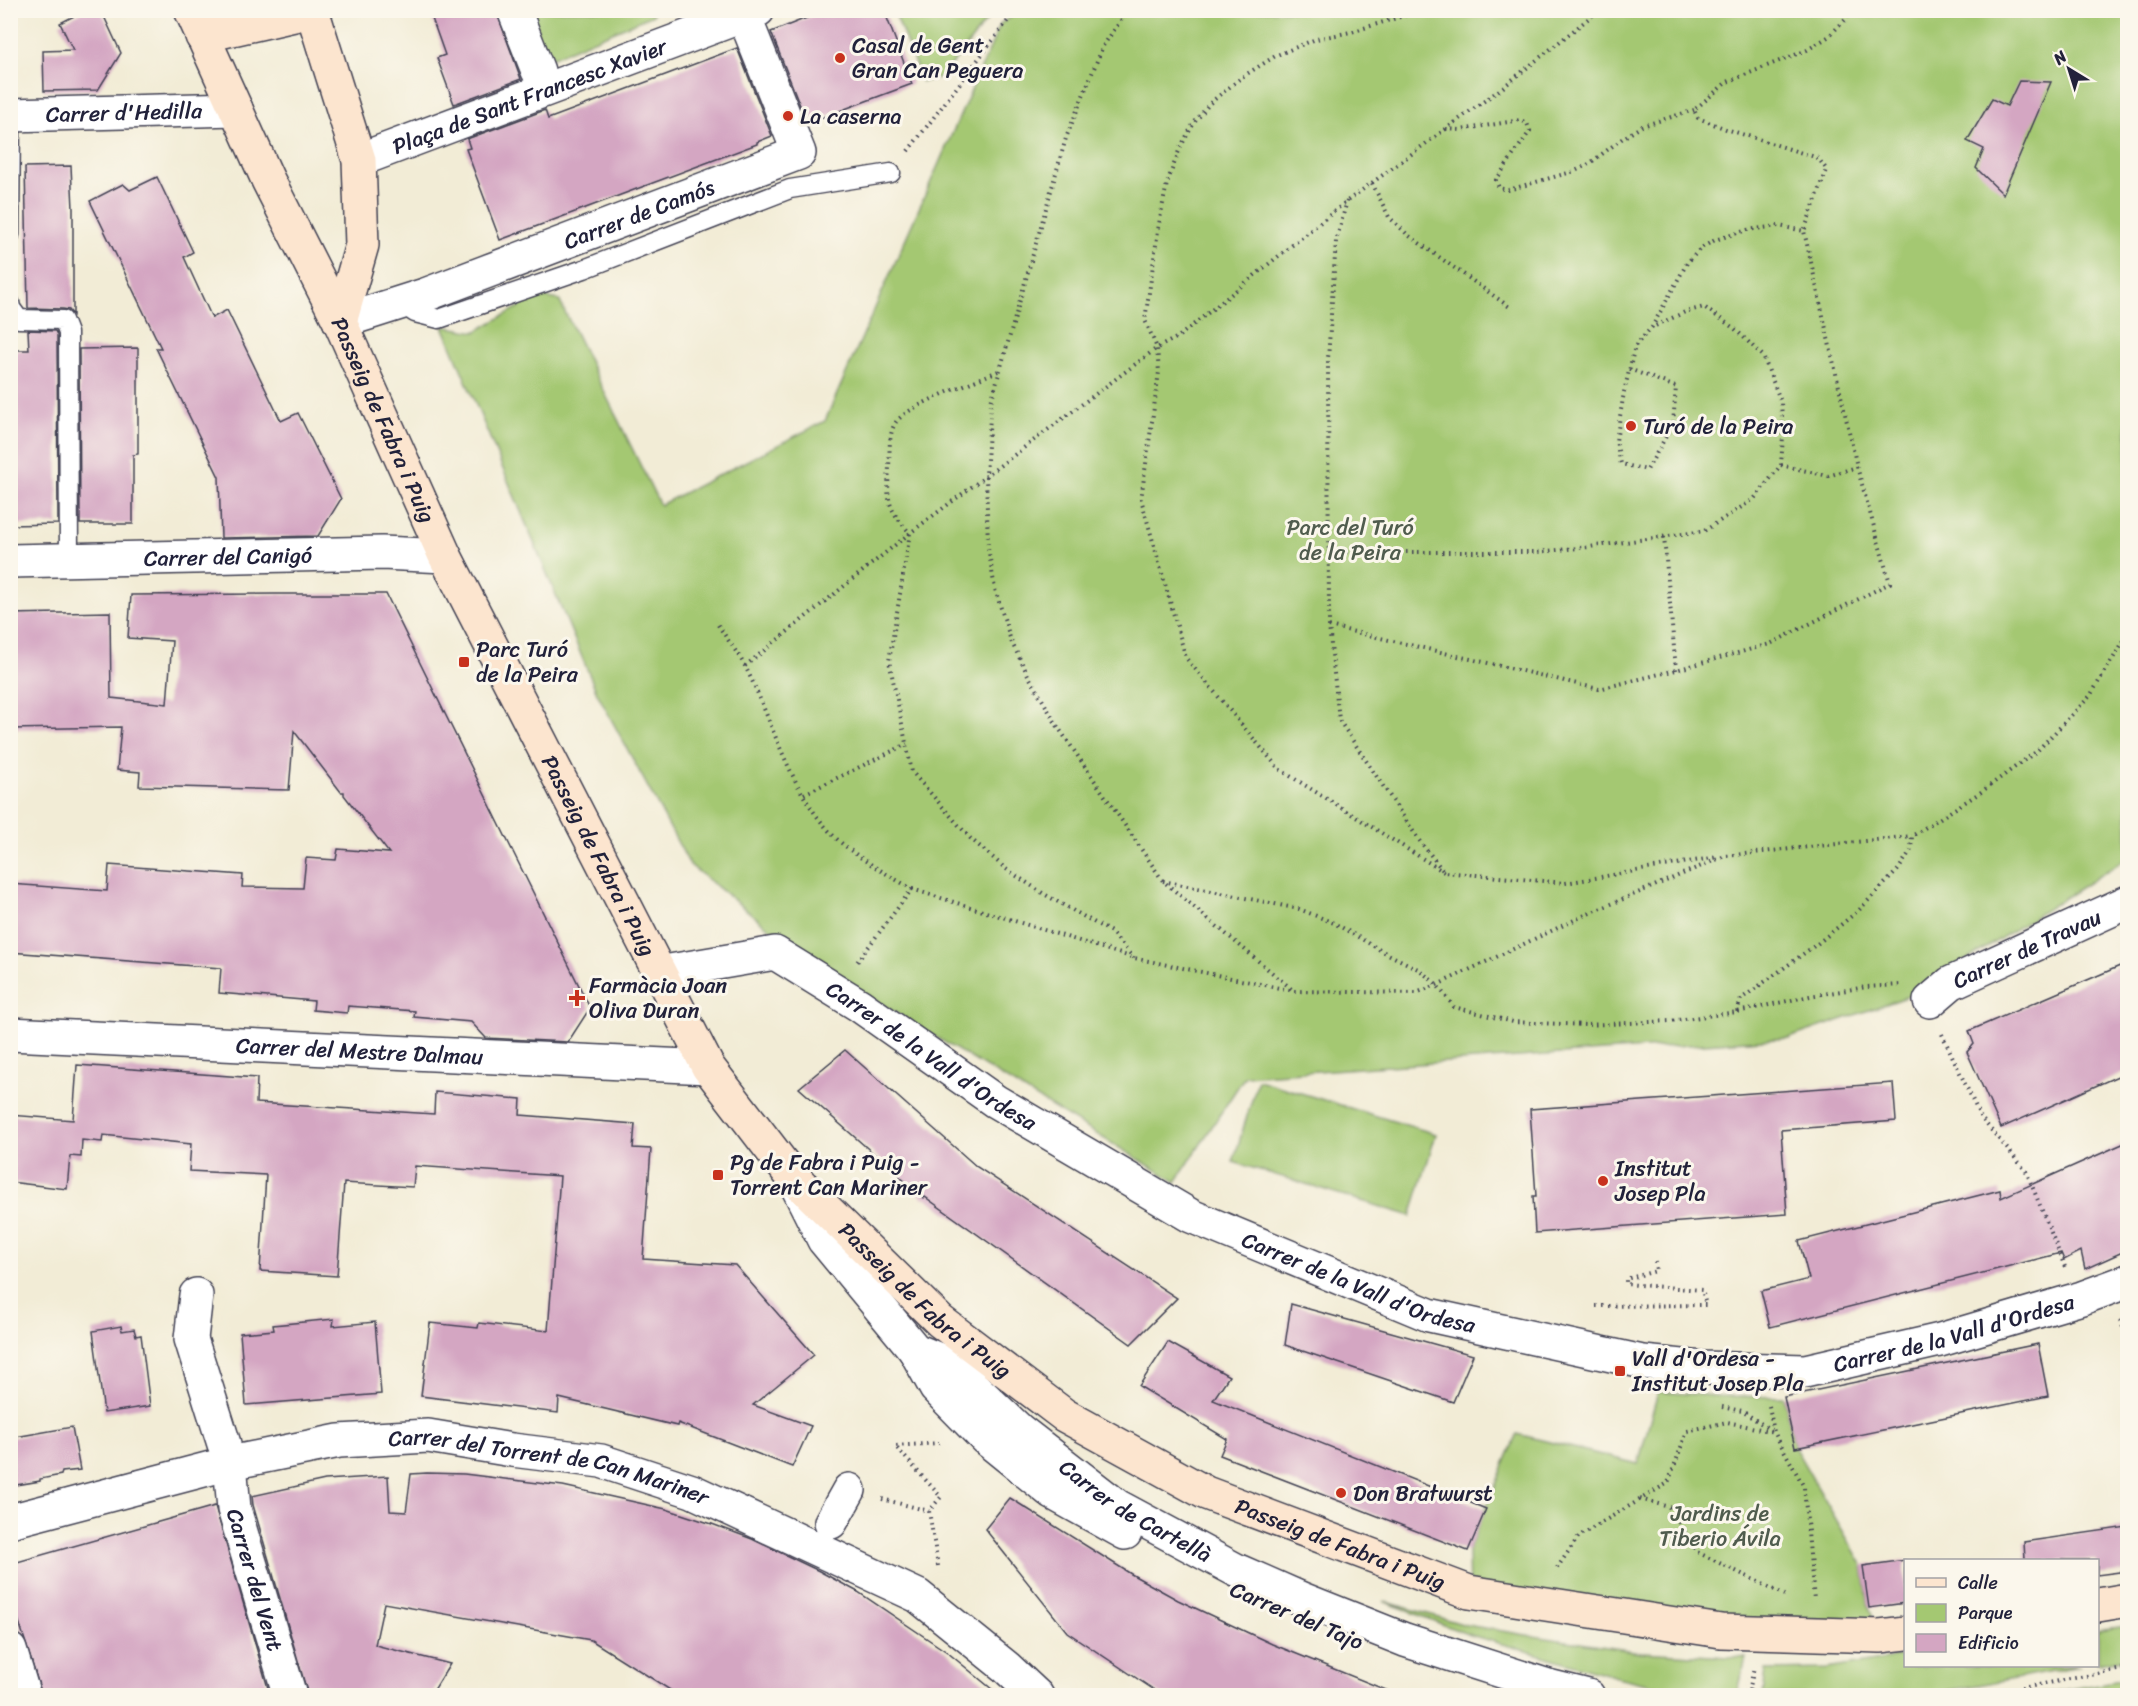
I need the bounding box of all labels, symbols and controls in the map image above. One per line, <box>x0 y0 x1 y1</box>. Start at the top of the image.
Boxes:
street label: Plaça de Sant Francesc Xavier <box>387 26 674 166</box>
place label: Casal de Gent Gran Can Peguera <box>852 26 1023 90</box>
north arrow <box>2039 39 2099 99</box>
text: N <box>2046 42 2074 73</box>
marker: Casal de Gent Gran Can Peguera <box>833 51 847 65</box>
street label: Carrer d'Hedilla <box>45 91 204 134</box>
place label: La caserna <box>800 97 902 136</box>
marker: La caserna <box>781 109 795 123</box>
street label: Carrer de Camós <box>558 168 720 261</box>
street label: Passeig de Fabra i Puig <box>320 311 447 529</box>
place label: Turó de la Peira <box>1643 407 1793 446</box>
marker: Turó de la Peira <box>1624 419 1638 433</box>
park label: Parc del Turó de la Peira <box>1286 508 1414 572</box>
street label: Carrer del Canigó <box>143 535 313 578</box>
place label: Parc Turó de la Peira <box>476 630 579 694</box>
marker: Parc Turó de la Peira <box>457 655 471 669</box>
street label: Passeig de Fabra i Puig <box>530 748 667 963</box>
street label: Carrer de Travau <box>1946 898 2108 1000</box>
place label: Farmàcia Joan Oliva Duran <box>589 966 727 1030</box>
street label: Carrer de la Vall d'Ordesa <box>818 970 1045 1142</box>
marker: Farmàcia Joan Oliva Duran <box>570 991 584 1005</box>
street label: Carrer del Mestre Dalmau <box>235 1026 484 1076</box>
place label: Pg de Fabra i Puig - Torrent Can Mariner <box>730 1143 929 1207</box>
place label: Institut Josep Pla <box>1614 1149 1706 1213</box>
marker: Pg de Fabra i Puig - Torrent Can Mariner <box>711 1168 725 1182</box>
marker: Institut Josep Pla <box>1596 1174 1610 1188</box>
street label: Passeig de Fabra i Puig <box>829 1212 1020 1389</box>
street label: Carrer de la Vall d'Ordesa <box>1236 1220 1480 1345</box>
street label: Carrer de la Vall d'Ordesa <box>1830 1282 2080 1384</box>
place label: Vall d'Ordesa - Institut Josep Pla <box>1631 1339 1804 1403</box>
marker: Vall d'Ordesa - Institut Josep Pla <box>1613 1364 1627 1378</box>
street label: Carrer del Torrent de Can Mariner <box>387 1417 718 1517</box>
street label: Carrer de Cartellà <box>1050 1449 1219 1574</box>
place label: Don Bratwurst <box>1353 1474 1493 1513</box>
marker: Don Bratwurst <box>1334 1486 1348 1500</box>
street label: Passeig de Fabra i Puig <box>1229 1487 1451 1601</box>
park label: Jardins de Tiberio Ávila <box>1659 1494 1781 1558</box>
street label: Carrer del Vent <box>215 1504 295 1656</box>
legend <box>1904 1559 2099 1667</box>
text: Calle <box>1958 1567 1998 1599</box>
street label: Carrer del Tajo <box>1224 1570 1370 1661</box>
text: Parque <box>1958 1597 2013 1629</box>
text: Edificio <box>1958 1627 2019 1659</box>

